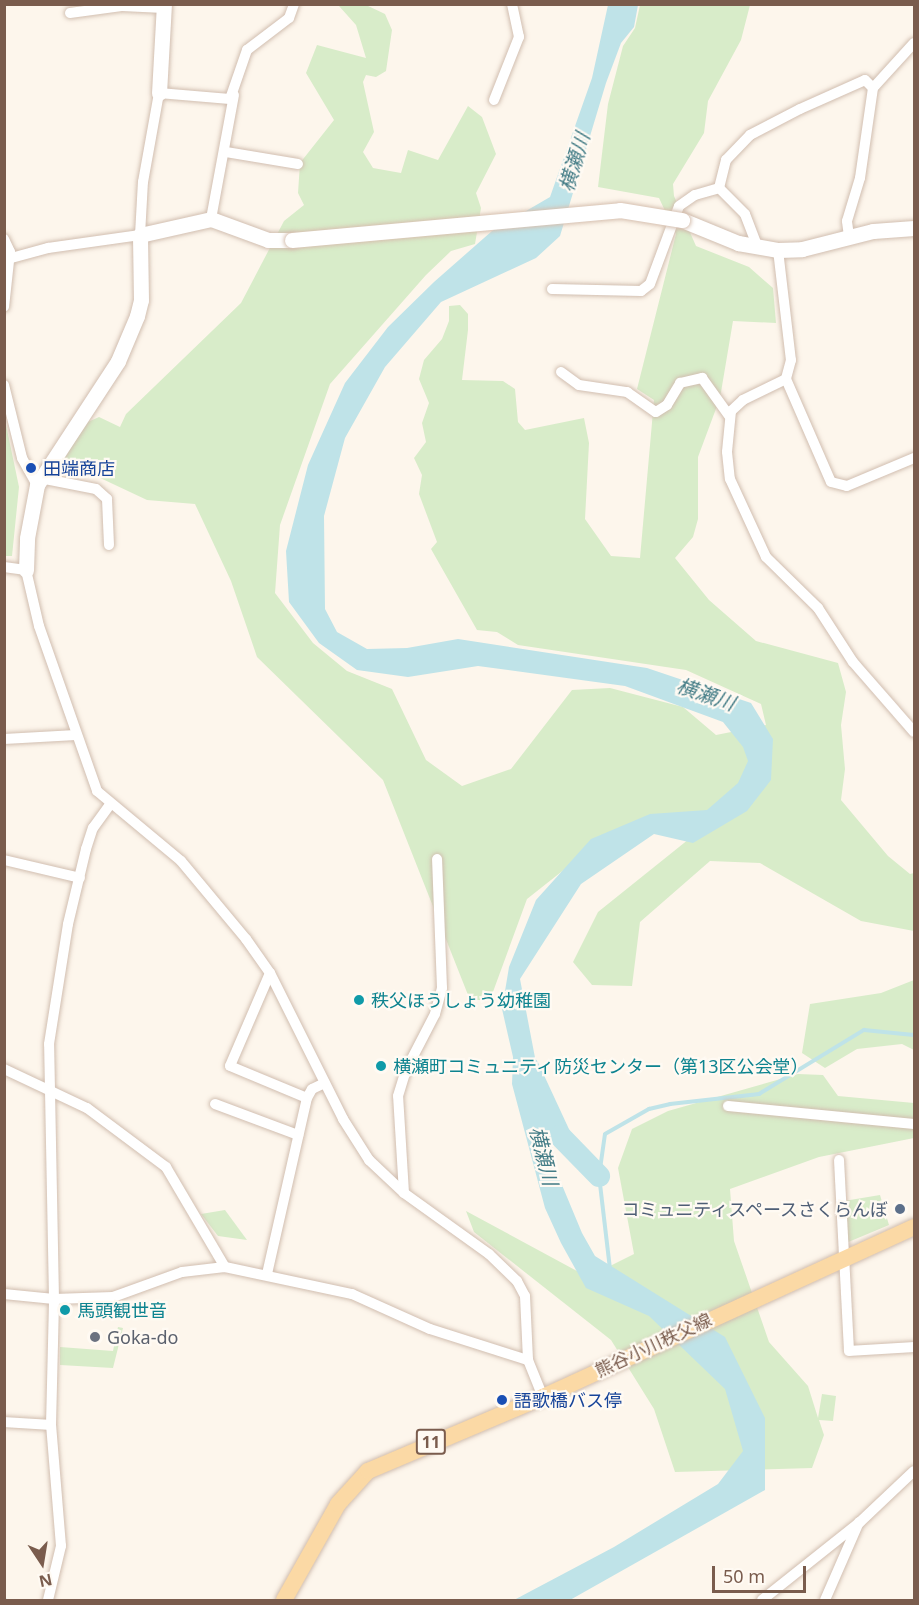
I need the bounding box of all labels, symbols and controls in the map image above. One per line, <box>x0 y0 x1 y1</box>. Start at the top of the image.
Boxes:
water label: 横瀬川 <box>554 130 594 194</box>
place label: 田端商店 <box>43 457 115 479</box>
marker: 田端商店 <box>24 461 38 475</box>
water label: 横瀬川 <box>674 673 738 715</box>
place label: 秩父ほうしょう幼稚園 <box>371 989 551 1011</box>
marker: 秩父ほうしょう幼稚園 <box>352 993 366 1007</box>
place label: 横瀬町コミュニティ防災センター（第13区公会堂） <box>393 1055 810 1077</box>
marker: 横瀬町コミュニティ防災センター（第13区公会堂） <box>374 1059 388 1073</box>
water label: 横瀬川 <box>525 1124 563 1188</box>
place label: コミュニティスペースさくらんぼ <box>618 1198 888 1220</box>
marker: コミュニティスペースさくらんぼ <box>893 1202 907 1216</box>
place label: 馬頭観世音 <box>77 1299 167 1321</box>
marker: 馬頭観世音 <box>58 1303 72 1317</box>
street label: 熊谷小川秩父線 <box>591 1309 715 1381</box>
place label: Goka-do <box>107 1326 178 1348</box>
marker: Goka-do <box>88 1330 102 1344</box>
place label: 語歌橋バス停 <box>514 1389 622 1411</box>
marker: 語歌橋バス停 <box>495 1393 509 1407</box>
road number: 11 <box>414 1429 448 1455</box>
north arrow <box>12 1533 72 1593</box>
scale bar <box>715 1554 810 1592</box>
text: 50 m <box>723 1564 765 1588</box>
text: N <box>37 1568 54 1593</box>

